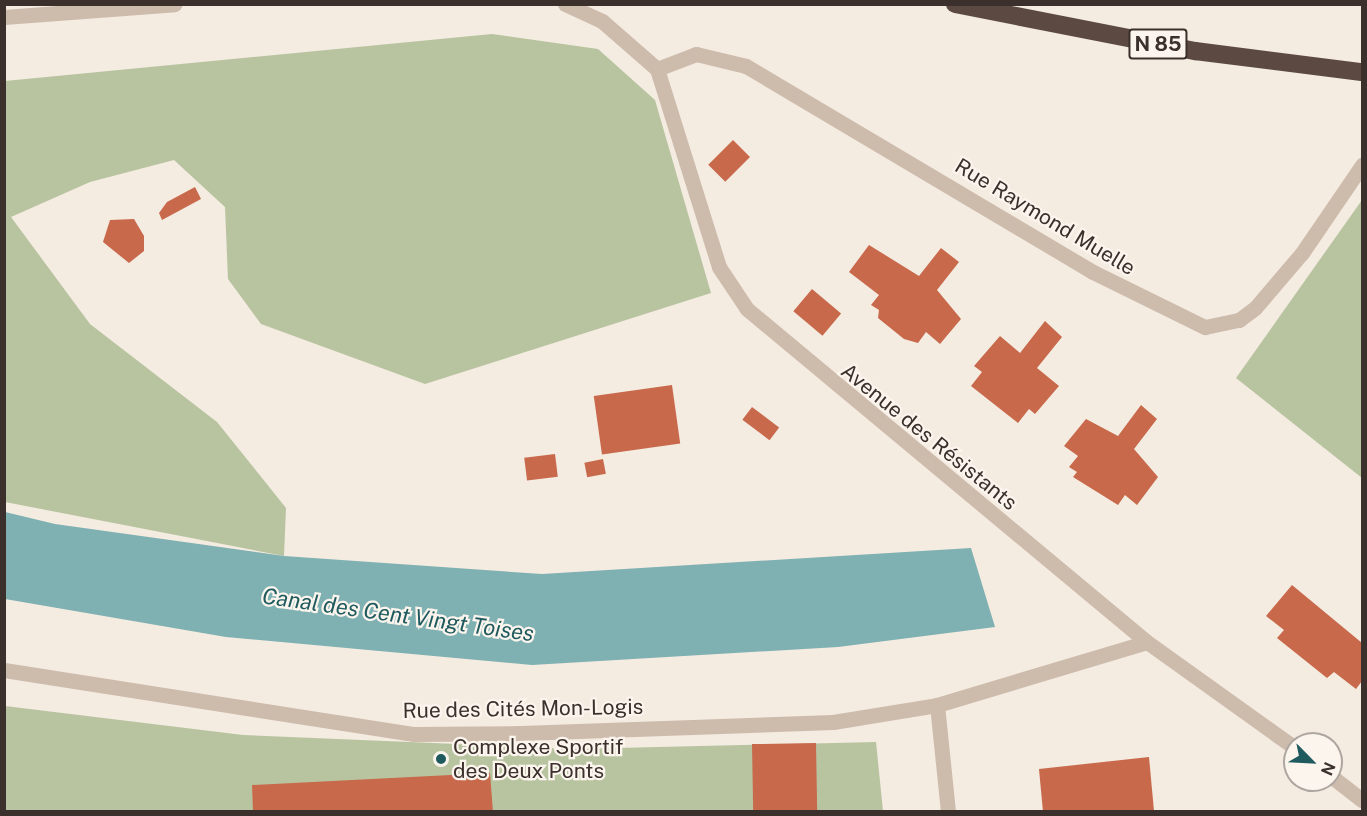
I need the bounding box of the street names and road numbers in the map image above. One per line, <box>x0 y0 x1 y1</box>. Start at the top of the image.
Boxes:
road number: N 85 <box>1128 27 1188 61</box>
street label: Rue Raymond Muelle <box>950 153 1140 281</box>
street label: Avenue des Résistants <box>836 358 1022 516</box>
street label: Rue des Cités Mon-Logis <box>402 694 644 724</box>

